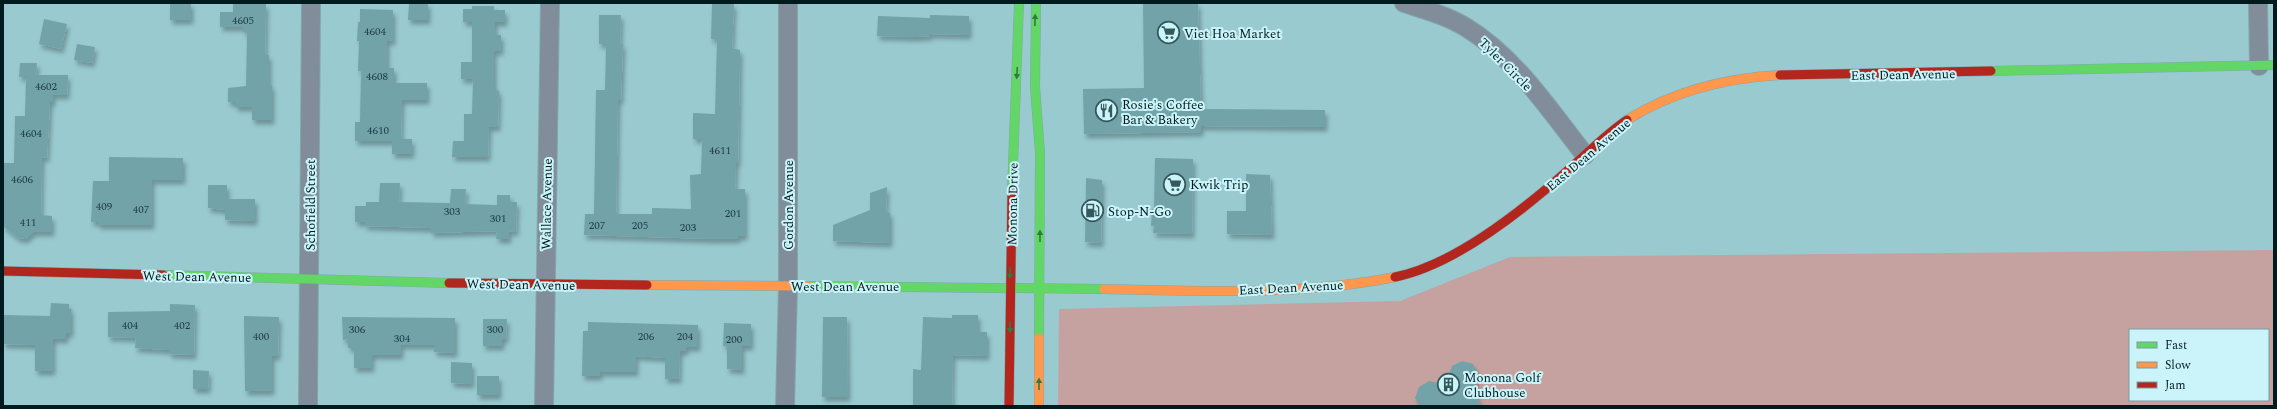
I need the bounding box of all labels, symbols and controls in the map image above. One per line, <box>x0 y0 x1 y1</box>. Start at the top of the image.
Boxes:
house number: 4605 <box>232 12 254 29</box>
one-way arrow <box>1032 14 1039 26</box>
supermarket icon: Viet Hoa Market <box>1156 20 1182 46</box>
house number: 4604 <box>364 23 386 40</box>
place label: Viet Hoa Market <box>1184 24 1281 44</box>
street label: Tyler Circle <box>1474 33 1537 96</box>
street label: East Dean Avenue <box>1850 64 1956 86</box>
one-way arrow <box>1013 67 1020 79</box>
house number: 4608 <box>366 68 388 85</box>
house number: 4602 <box>35 78 57 95</box>
place label: Rosie's Coffee Bar & Bakery <box>1122 95 1204 130</box>
restaurant icon: Rosie's Coffee Bar & Bakery <box>1093 98 1119 124</box>
street label: East Dean Avenue <box>1542 113 1635 196</box>
house number: 4610 <box>367 122 389 139</box>
house number: 4604 <box>20 125 42 142</box>
house number: 4611 <box>709 142 731 159</box>
street label: Wallace Avenue <box>536 158 558 250</box>
street label: Schofield Street <box>301 159 321 251</box>
street label: Gordon Avenue <box>779 160 799 250</box>
street label: Monona Drive <box>1002 162 1024 246</box>
house number: 4606 <box>11 171 33 188</box>
supermarket icon: Kwik Trip <box>1161 171 1187 197</box>
place label: Kwik Trip <box>1190 175 1248 195</box>
house number: 409 <box>96 198 113 215</box>
fuel station icon: Stop-N-Go <box>1080 198 1106 224</box>
house number: 407 <box>133 201 150 218</box>
place label: Stop-N-Go <box>1108 202 1171 222</box>
house number: 303 <box>444 203 461 220</box>
house number: 201 <box>725 205 741 222</box>
house number: 301 <box>490 210 506 227</box>
house number: 411 <box>20 214 36 231</box>
house number: 207 <box>589 217 606 234</box>
house number: 205 <box>632 217 648 234</box>
house number: 203 <box>680 219 697 236</box>
one-way arrow <box>1037 229 1043 242</box>
street label: West Dean Avenue <box>142 266 251 288</box>
one-way arrow <box>1007 267 1013 280</box>
street label: West Dean Avenue <box>466 274 575 296</box>
street label: East Dean Avenue <box>1238 275 1344 301</box>
street label: West Dean Avenue <box>791 277 899 297</box>
house number: 404 <box>122 317 139 334</box>
house number: 402 <box>174 317 191 334</box>
house number: 306 <box>349 321 366 338</box>
house number: 300 <box>487 321 504 338</box>
one-way arrow <box>1006 321 1013 333</box>
house number: 400 <box>253 328 270 345</box>
house number: 206 <box>638 328 655 345</box>
house number: 204 <box>677 328 694 345</box>
legend <box>2129 329 2269 401</box>
house number: 304 <box>394 330 411 347</box>
house number: 200 <box>726 331 743 348</box>
text: Fast <box>2165 336 2187 355</box>
text: Slow <box>2165 356 2191 375</box>
place label: Monona Golf Clubhouse <box>1464 368 1542 403</box>
building icon: Monona Golf Clubhouse <box>1436 371 1462 397</box>
text: Jam <box>2165 376 2186 395</box>
one-way arrow <box>1036 377 1042 390</box>

